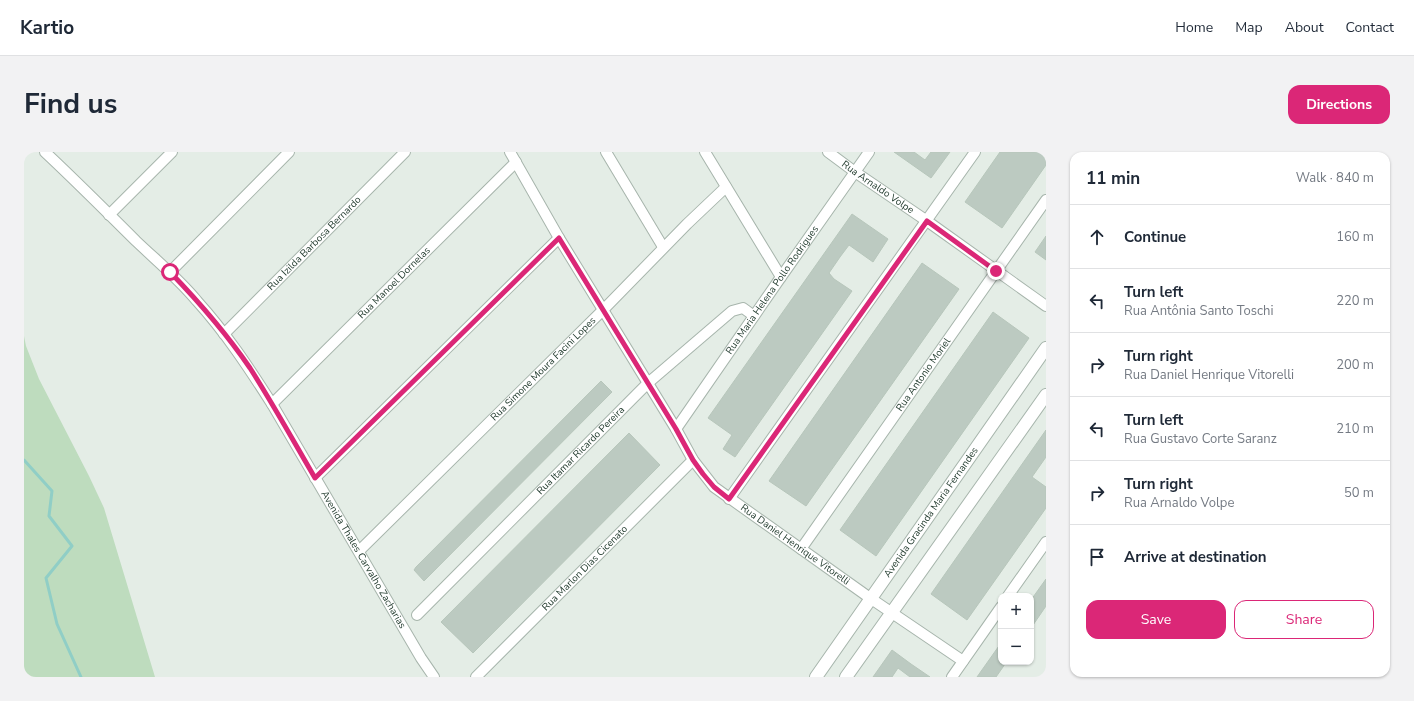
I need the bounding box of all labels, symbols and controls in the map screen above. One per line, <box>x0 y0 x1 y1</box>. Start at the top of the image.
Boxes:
text: Kartio <box>20 15 74 41</box>
text: Home <box>1175 18 1213 37</box>
text: Map <box>1235 18 1263 37</box>
text: About <box>1285 18 1324 37</box>
text: Contact <box>1346 18 1394 37</box>
text: Find us <box>24 85 118 123</box>
button: Directions <box>1288 85 1390 124</box>
street label: Rua Arnaldo Volpe <box>839 157 917 217</box>
text: 11 min <box>1086 167 1140 190</box>
text: Walk · 840 m <box>1296 169 1374 187</box>
street label: Rua Izilda Barbosa Bernardo <box>264 193 365 293</box>
street label: Rua Maria Helena Pollo Rodrigues <box>723 223 822 357</box>
icon: ahead <box>1086 226 1108 248</box>
text: Continue <box>1124 227 1186 247</box>
text: 160 m <box>1336 228 1374 246</box>
street label: Rua Manoel Dornelas <box>355 244 434 322</box>
route end <box>987 262 1005 280</box>
route start <box>161 263 179 281</box>
text: Turn left <box>1124 282 1183 302</box>
icon: left <box>1086 290 1108 312</box>
text: 220 m <box>1336 292 1374 310</box>
text: Rua Antônia Santo Toschi <box>1124 302 1273 320</box>
street label: Rua Simone Moura Facini Lopes <box>488 314 599 424</box>
street label: Rua Antonio Moriel <box>893 335 954 414</box>
text: Turn right <box>1124 346 1193 366</box>
icon: right <box>1086 354 1108 376</box>
text: 200 m <box>1336 356 1374 374</box>
text: Rua Daniel Henrique Vitorelli <box>1124 366 1294 384</box>
street label: Rua Itamar Ricardo Pereira <box>534 403 628 498</box>
text: Turn left <box>1124 410 1183 430</box>
icon: left <box>1086 418 1108 440</box>
text: 210 m <box>1336 420 1374 438</box>
text: Rua Gustavo Corte Saranz <box>1124 430 1277 448</box>
street label: Avenida Gracinda Maria Fernandes <box>881 444 982 580</box>
text: Turn right <box>1124 474 1193 494</box>
icon: right <box>1086 482 1108 504</box>
text: 50 m <box>1344 484 1374 502</box>
street label: Avenida Thales Carvalho Zacharias <box>317 488 409 631</box>
text: Rua Arnaldo Volpe <box>1124 494 1234 512</box>
street label: Rua Daniel Henrique Vitorelli <box>738 501 853 588</box>
street label: Rua Marlon Dias Cicenato <box>539 522 631 614</box>
icon: arrive <box>1086 546 1108 568</box>
text: Arrive at destination <box>1124 547 1267 567</box>
map controls <box>998 593 1034 665</box>
button: + <box>998 593 1034 629</box>
button: Save <box>1086 600 1226 639</box>
button: Share <box>1234 600 1374 639</box>
button: − <box>998 629 1034 665</box>

